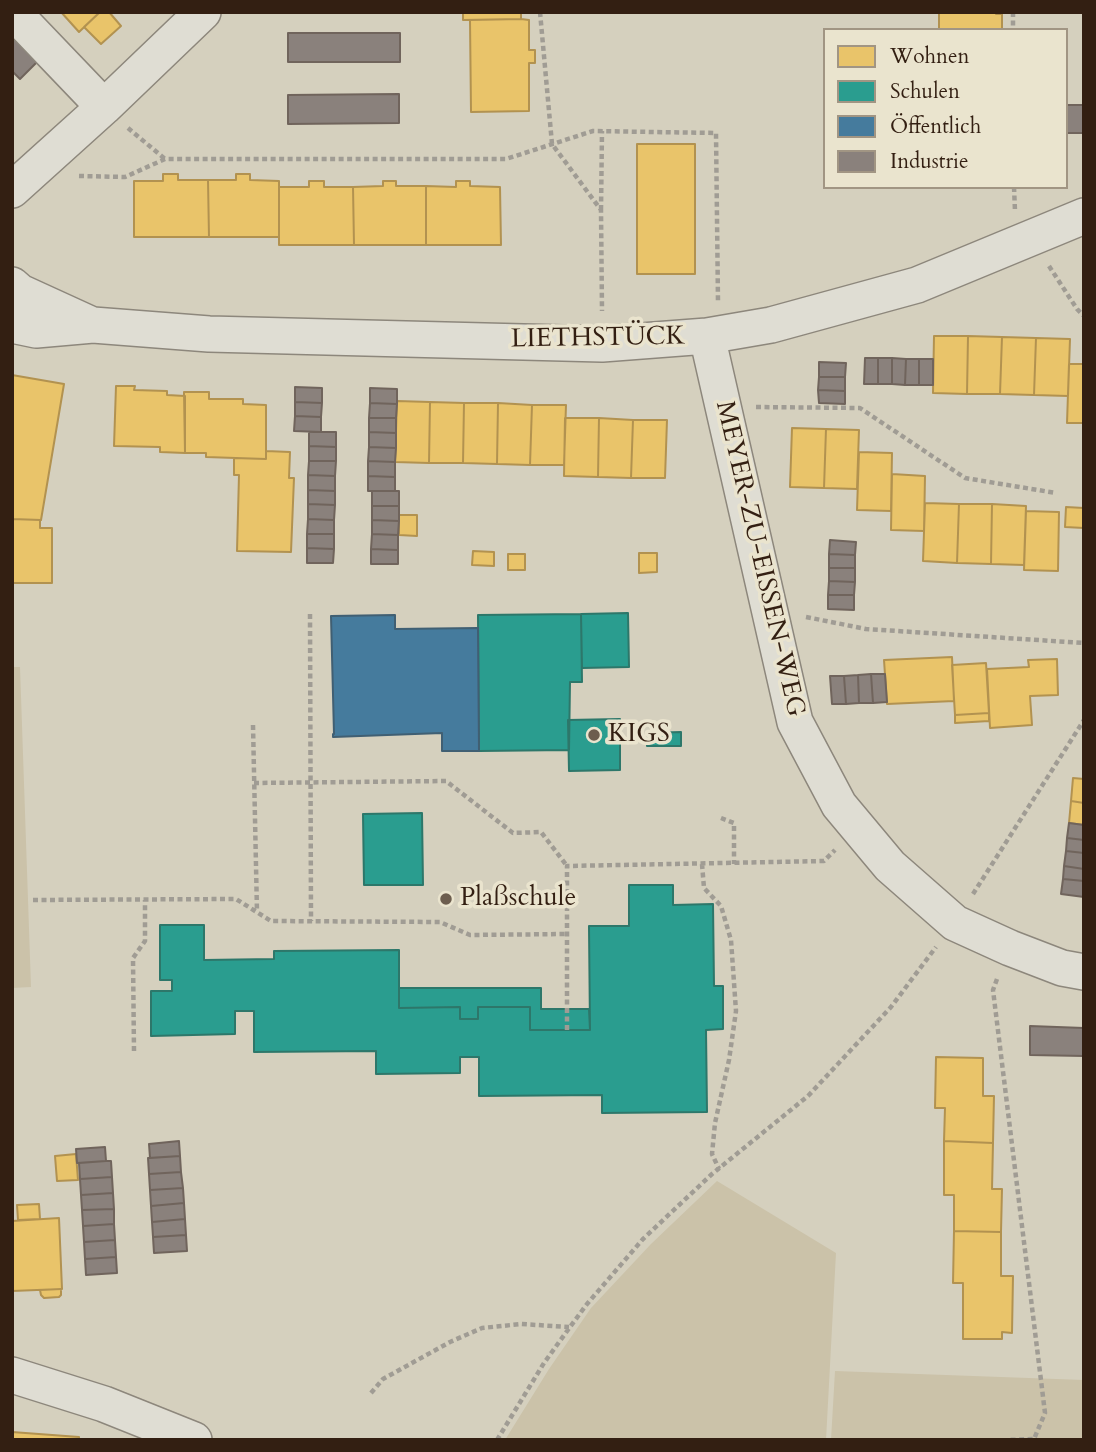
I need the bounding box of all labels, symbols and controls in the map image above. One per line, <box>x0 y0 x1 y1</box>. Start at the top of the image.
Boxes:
legend <box>823 28 1068 189</box>
text: Wohnen <box>890 42 969 71</box>
text: Schulen <box>890 77 960 106</box>
text: Öffentlich <box>890 112 981 141</box>
text: Industrie <box>890 147 969 176</box>
street label: LIETHSTÜCK <box>511 322 685 356</box>
street label: MEYER-ZU-EISSEN-WEG <box>707 398 811 720</box>
place label: KIGS <box>608 719 670 751</box>
marker: KIGS <box>586 727 602 743</box>
place label: Plaßschule <box>460 883 576 915</box>
marker: Plaßschule <box>438 891 454 907</box>

